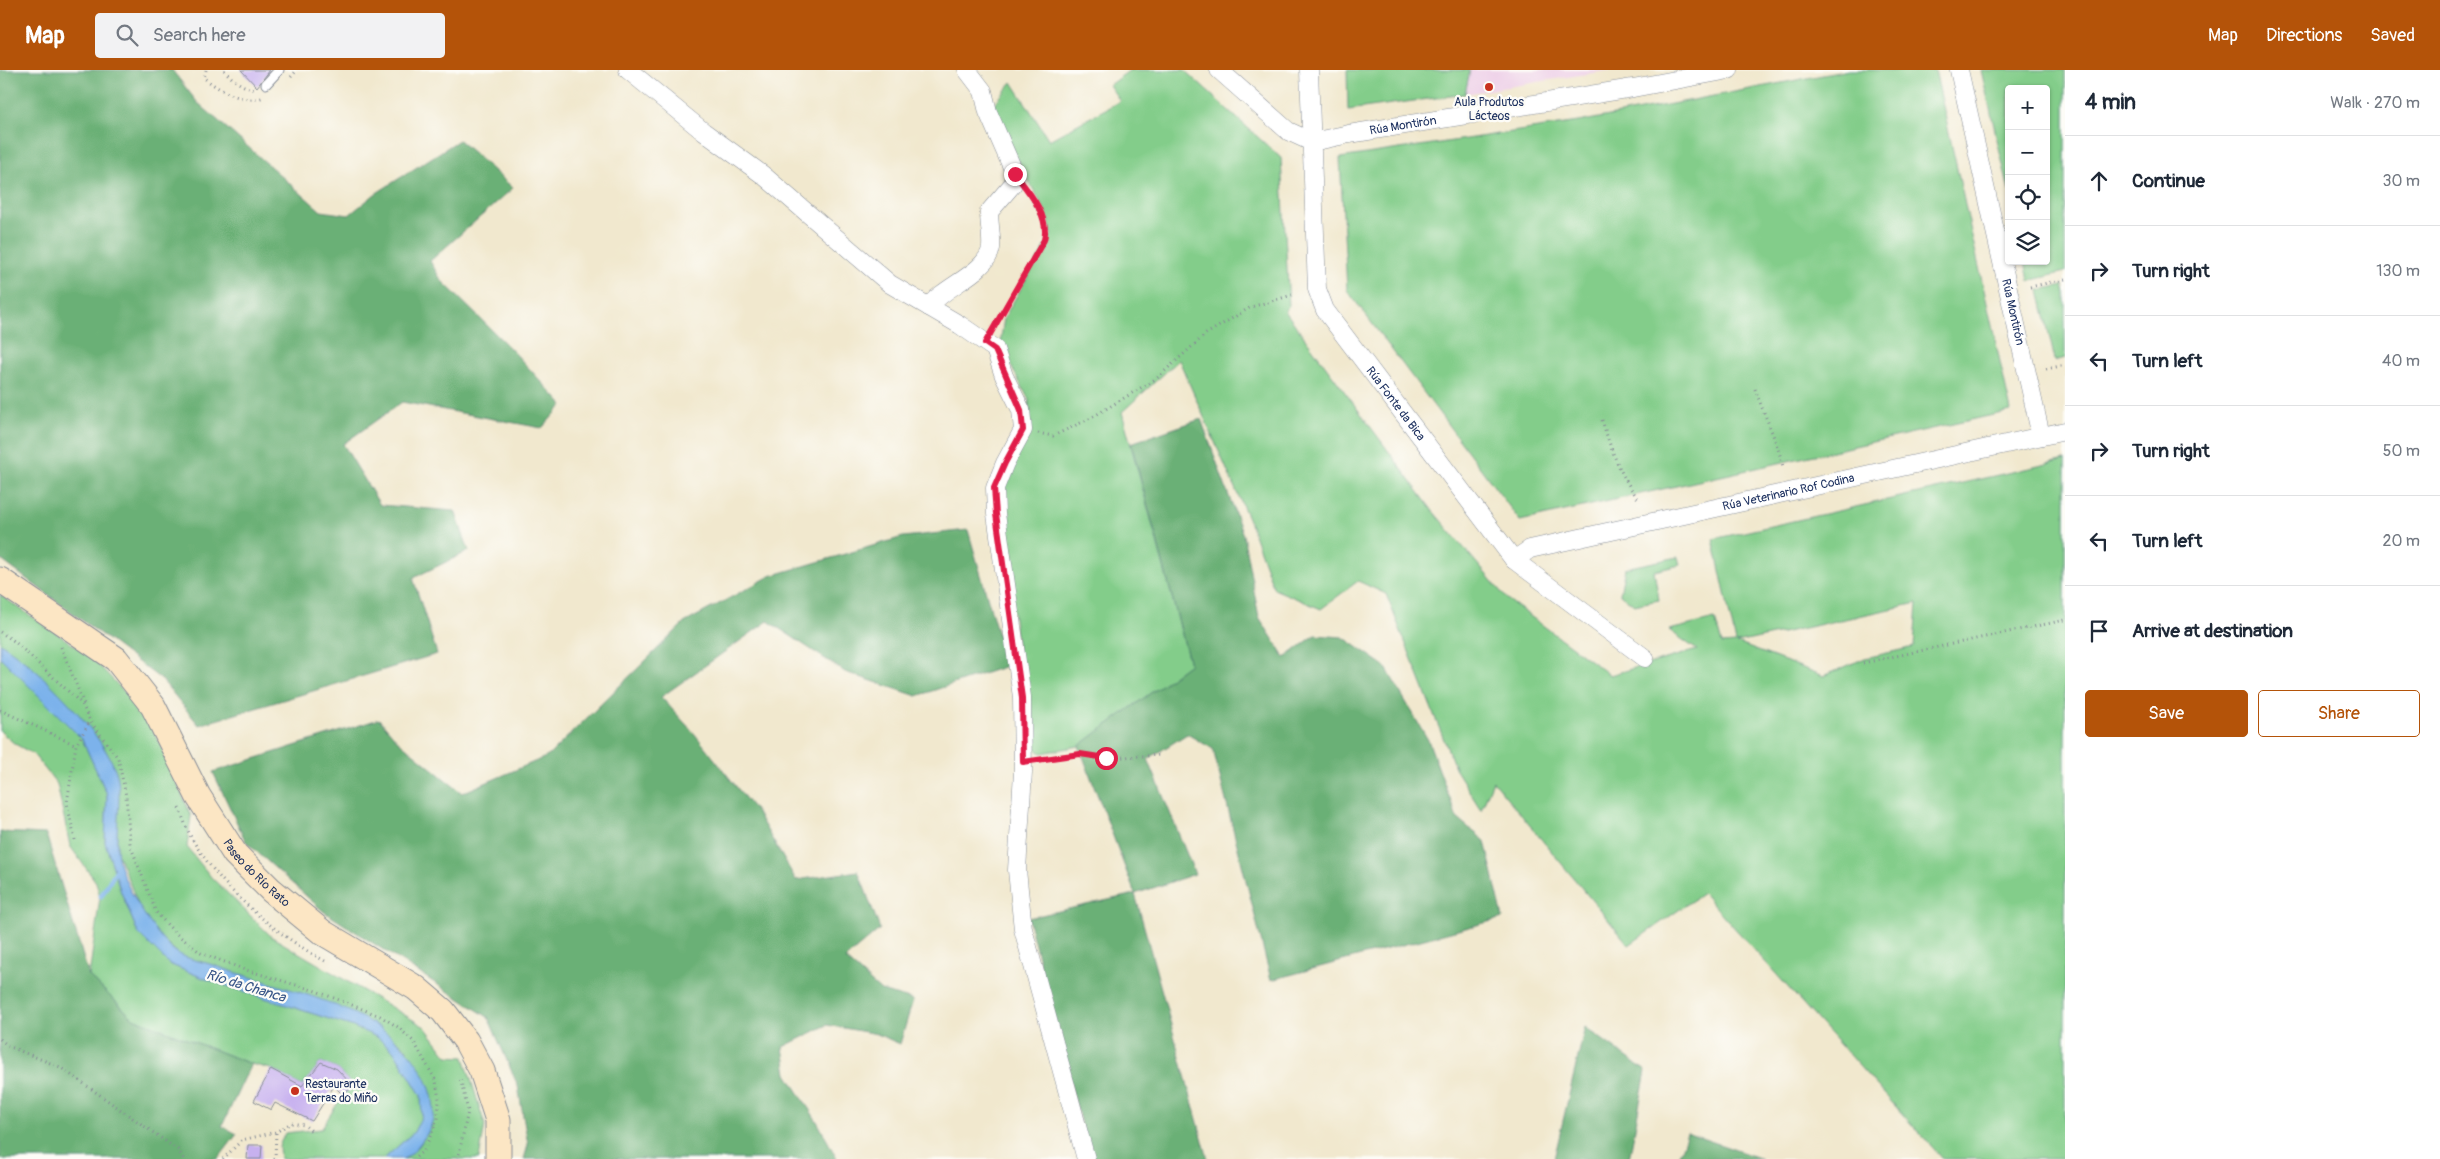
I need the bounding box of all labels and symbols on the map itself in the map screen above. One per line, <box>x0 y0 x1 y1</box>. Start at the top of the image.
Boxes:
marker: Aula Produtos Lácteos <box>1483 81 1495 93</box>
place label: Aula Produtos Lácteos <box>1454 95 1525 124</box>
street label: Rúa Montirón <box>1368 112 1438 138</box>
route end <box>1004 163 1027 186</box>
street label: Rúa Montirón <box>1999 277 2028 347</box>
street label: Rúa Fonte da Bica <box>1363 364 1429 444</box>
street label: Rúa Veterinario Rof Codina <box>1721 470 1856 514</box>
route start <box>1095 747 1118 770</box>
street label: Paseo do Río Rato <box>220 836 293 910</box>
water label: Río da Chanca <box>204 966 289 1007</box>
place label: Restaurante Terras do Miño <box>305 1077 378 1106</box>
marker: Restaurante Terras do Miño <box>289 1085 301 1097</box>

